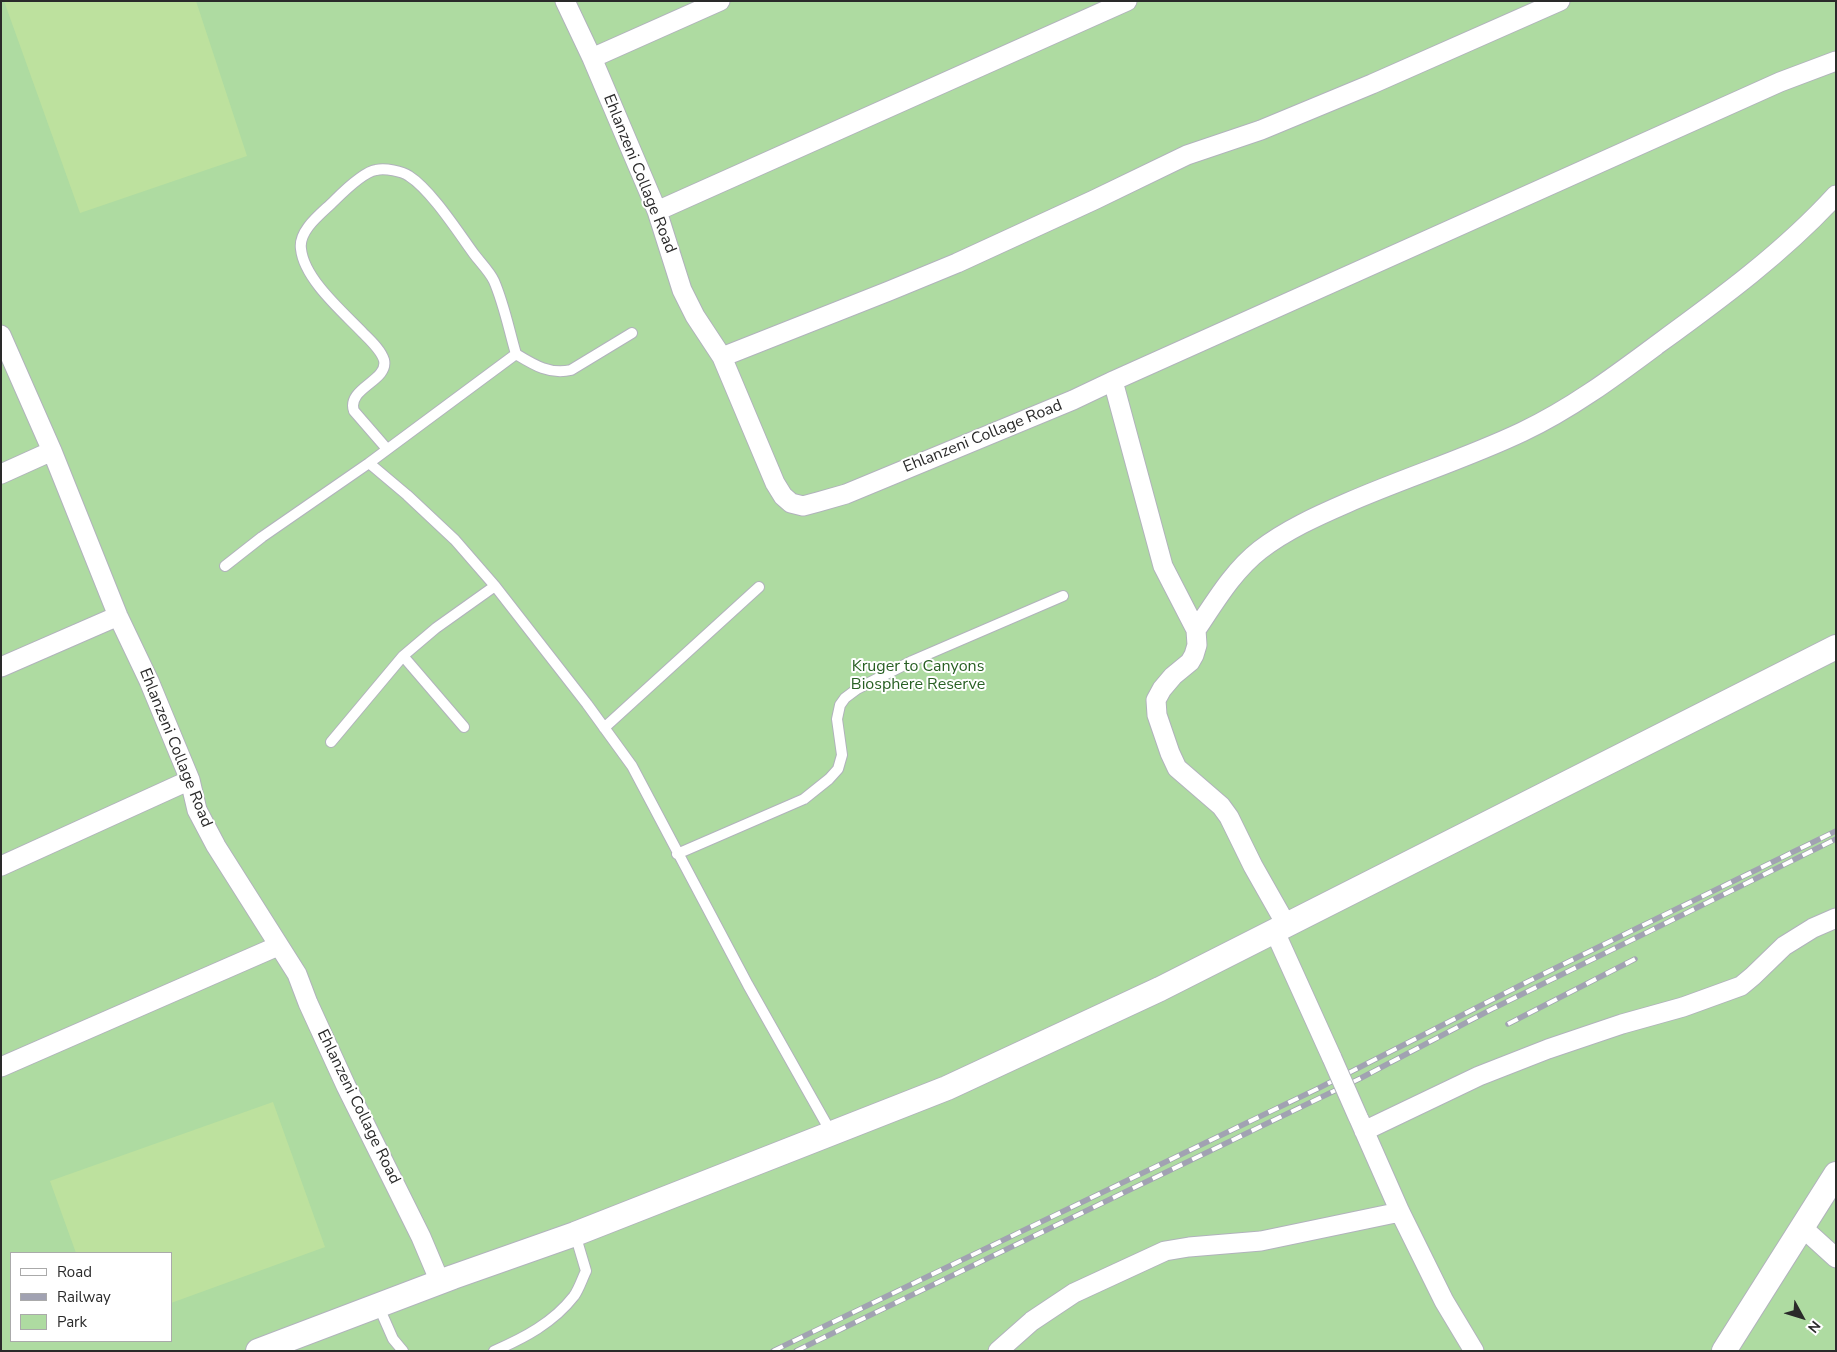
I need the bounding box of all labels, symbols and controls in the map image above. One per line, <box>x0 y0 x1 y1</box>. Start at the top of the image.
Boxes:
street label: Ehlanzeni Collage Road <box>598 92 680 256</box>
street label: Ehlanzeni Collage Road <box>901 396 1065 478</box>
park label: Kruger to Canyons Biosphere Reserve <box>851 657 985 695</box>
street label: Ehlanzeni Collage Road <box>134 666 216 830</box>
street label: Ehlanzeni Collage Road <box>312 1027 404 1187</box>
legend <box>10 1252 172 1342</box>
text: Road <box>57 1262 92 1282</box>
text: Railway <box>57 1287 111 1307</box>
north arrow <box>1777 1292 1827 1342</box>
text: Park <box>57 1312 87 1332</box>
text: N <box>1803 1317 1825 1337</box>

